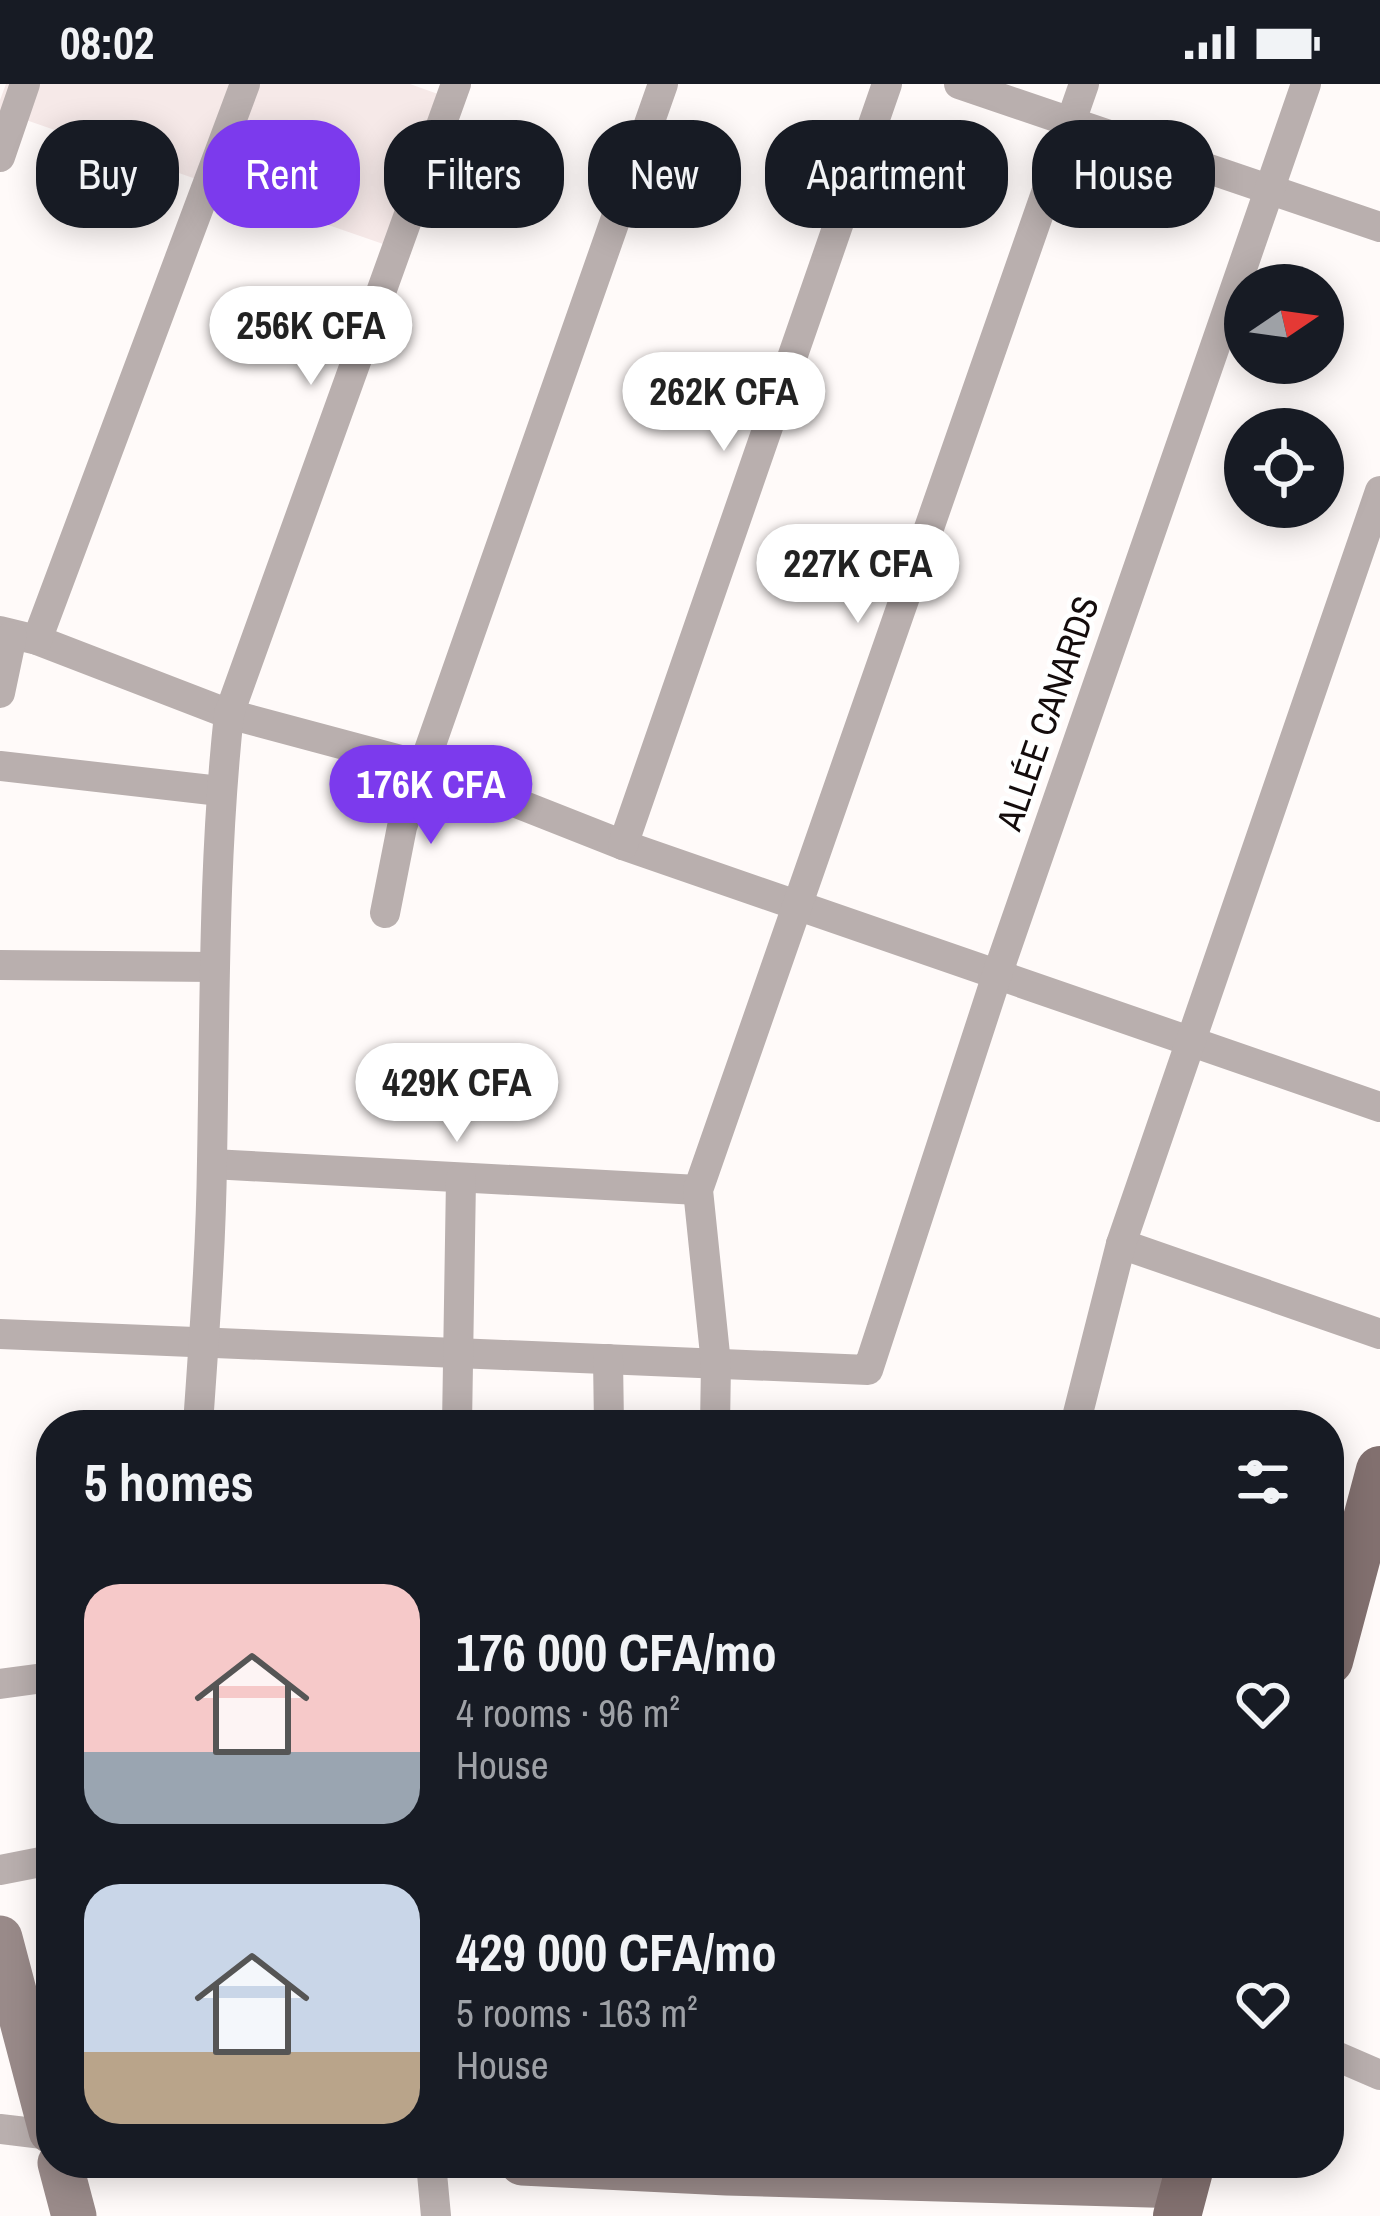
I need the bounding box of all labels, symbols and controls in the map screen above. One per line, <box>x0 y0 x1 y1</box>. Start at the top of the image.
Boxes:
text: 08:02 <box>60 12 154 73</box>
chip: Buy <box>36 120 179 228</box>
chip: Rent <box>203 120 360 228</box>
chip: Filters <box>384 120 564 228</box>
chip: New <box>588 120 741 228</box>
chip: Apartment <box>765 120 1008 228</box>
chip: House <box>1032 120 1215 228</box>
north arrow <box>1224 264 1344 384</box>
map controls <box>1224 264 1344 528</box>
pin: 256K CFA <box>187 286 435 388</box>
text: 256K CFA <box>236 299 386 351</box>
pin: 262K CFA <box>600 352 848 454</box>
text: 262K CFA <box>649 365 799 417</box>
button: locate <box>1224 408 1344 528</box>
pin: 227K CFA <box>734 524 982 626</box>
text: 227K CFA <box>783 537 933 589</box>
street label: ALLÉE CANARDS <box>984 590 1109 837</box>
pin: 176K CFA <box>307 745 555 847</box>
text: 176K CFA <box>356 758 506 810</box>
pin: 429K CFA <box>333 1043 581 1145</box>
text: 429K CFA <box>382 1056 532 1108</box>
text: 5 homes <box>84 1448 254 1517</box>
icon: filters <box>1230 1449 1296 1515</box>
text: 176 000 CFA/mo <box>456 1618 777 1687</box>
icon: home <box>180 1632 324 1776</box>
icon: heart <box>1230 1671 1296 1737</box>
text: 4 rooms · 96 m² <box>456 1687 680 1739</box>
text: House <box>456 1739 548 1791</box>
text: 429 000 CFA/mo <box>456 1918 777 1987</box>
icon: home <box>180 1932 324 2076</box>
icon: heart <box>1230 1971 1296 2037</box>
text: 5 rooms · 163 m² <box>456 1987 698 2039</box>
text: House <box>456 2039 548 2091</box>

